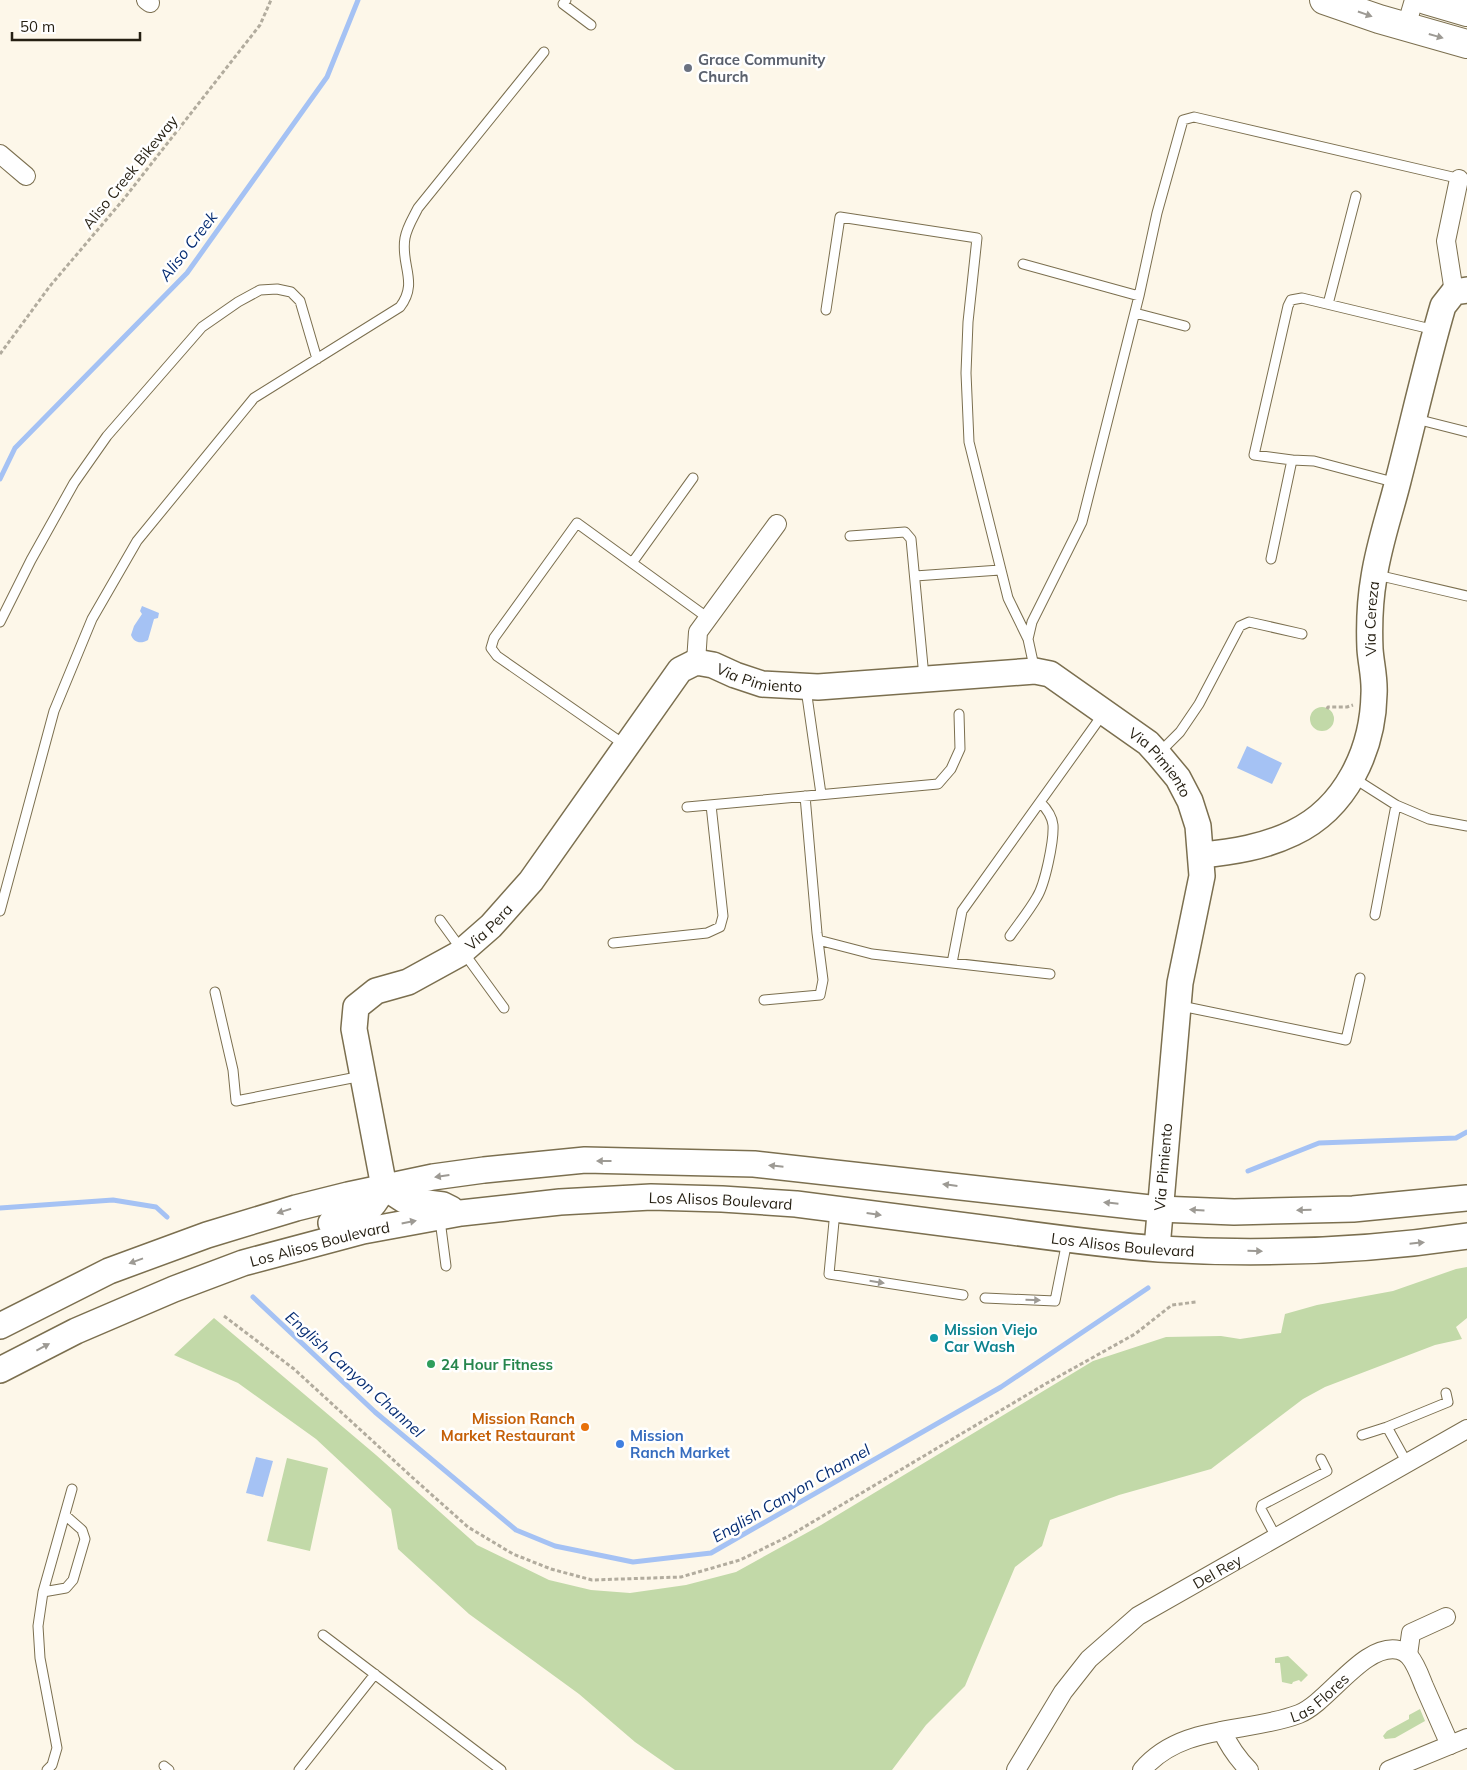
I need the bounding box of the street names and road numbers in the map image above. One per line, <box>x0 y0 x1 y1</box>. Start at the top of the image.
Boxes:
street label: Aliso Creek Bikeway <box>78 111 182 233</box>
street label: Via Cereza <box>1360 580 1383 657</box>
street label: Via Pimiento <box>714 658 803 696</box>
street label: Via Pimiento <box>1125 723 1196 800</box>
street label: Via Pera <box>461 899 516 954</box>
street label: Via Pimiento <box>1150 1122 1176 1212</box>
street label: Los Alisos Boulevard <box>648 1187 793 1213</box>
street label: Los Alisos Boulevard <box>248 1217 391 1270</box>
street label: Los Alisos Boulevard <box>1050 1228 1195 1260</box>
street label: Del Rey <box>1189 1550 1245 1593</box>
street label: Las Flores <box>1287 1669 1353 1726</box>

